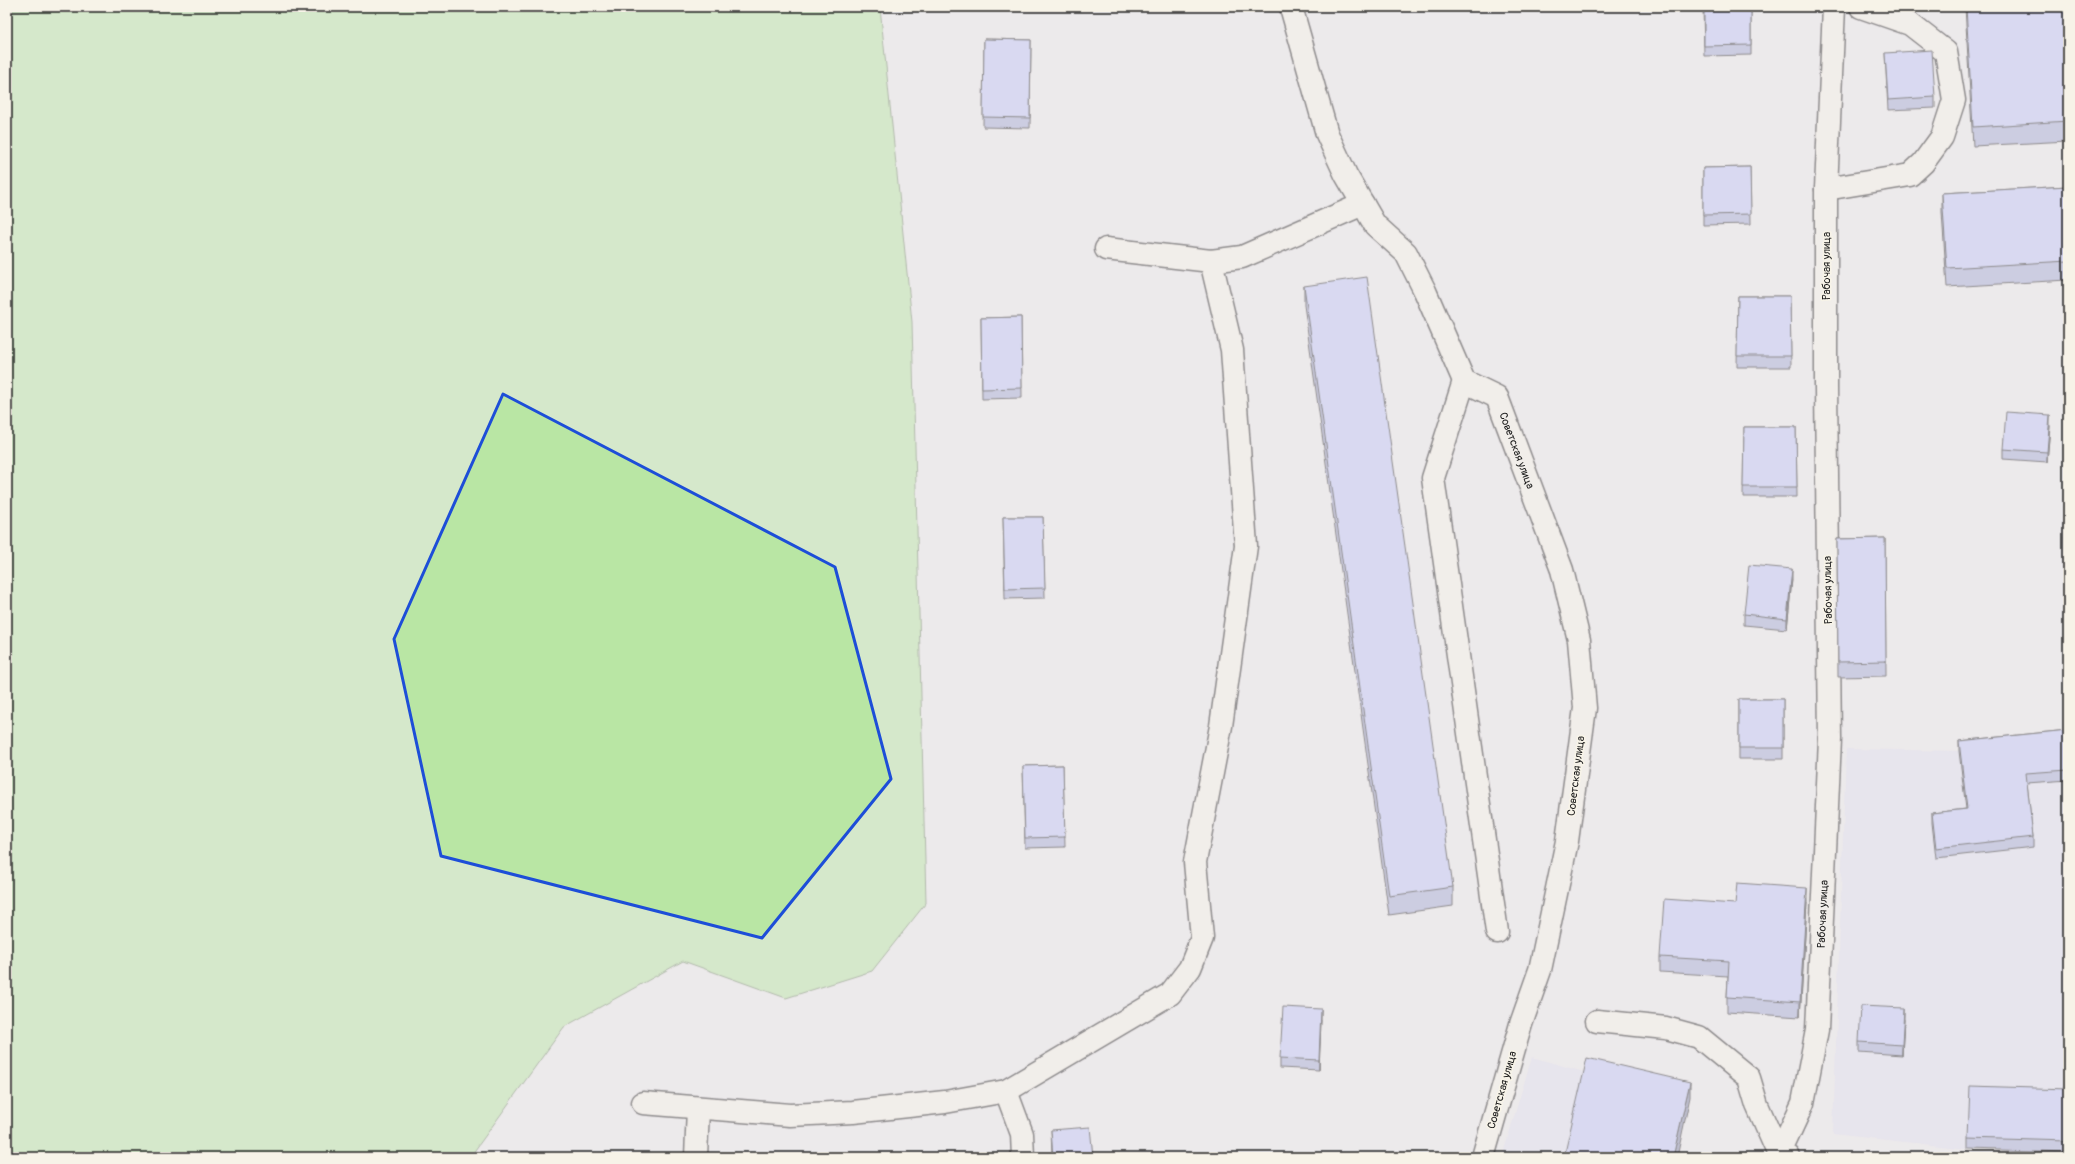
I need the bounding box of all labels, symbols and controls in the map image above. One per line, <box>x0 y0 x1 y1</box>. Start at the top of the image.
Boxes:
street label: Рабочая улица <box>1820 232 1833 300</box>
street label: Советская улица <box>1497 410 1537 490</box>
street label: Рабочая улица <box>1821 556 1835 624</box>
street label: Советская улица <box>1565 735 1587 817</box>
street label: Рабочая улица <box>1814 880 1830 948</box>
street label: Советская улица <box>1485 1050 1519 1130</box>

